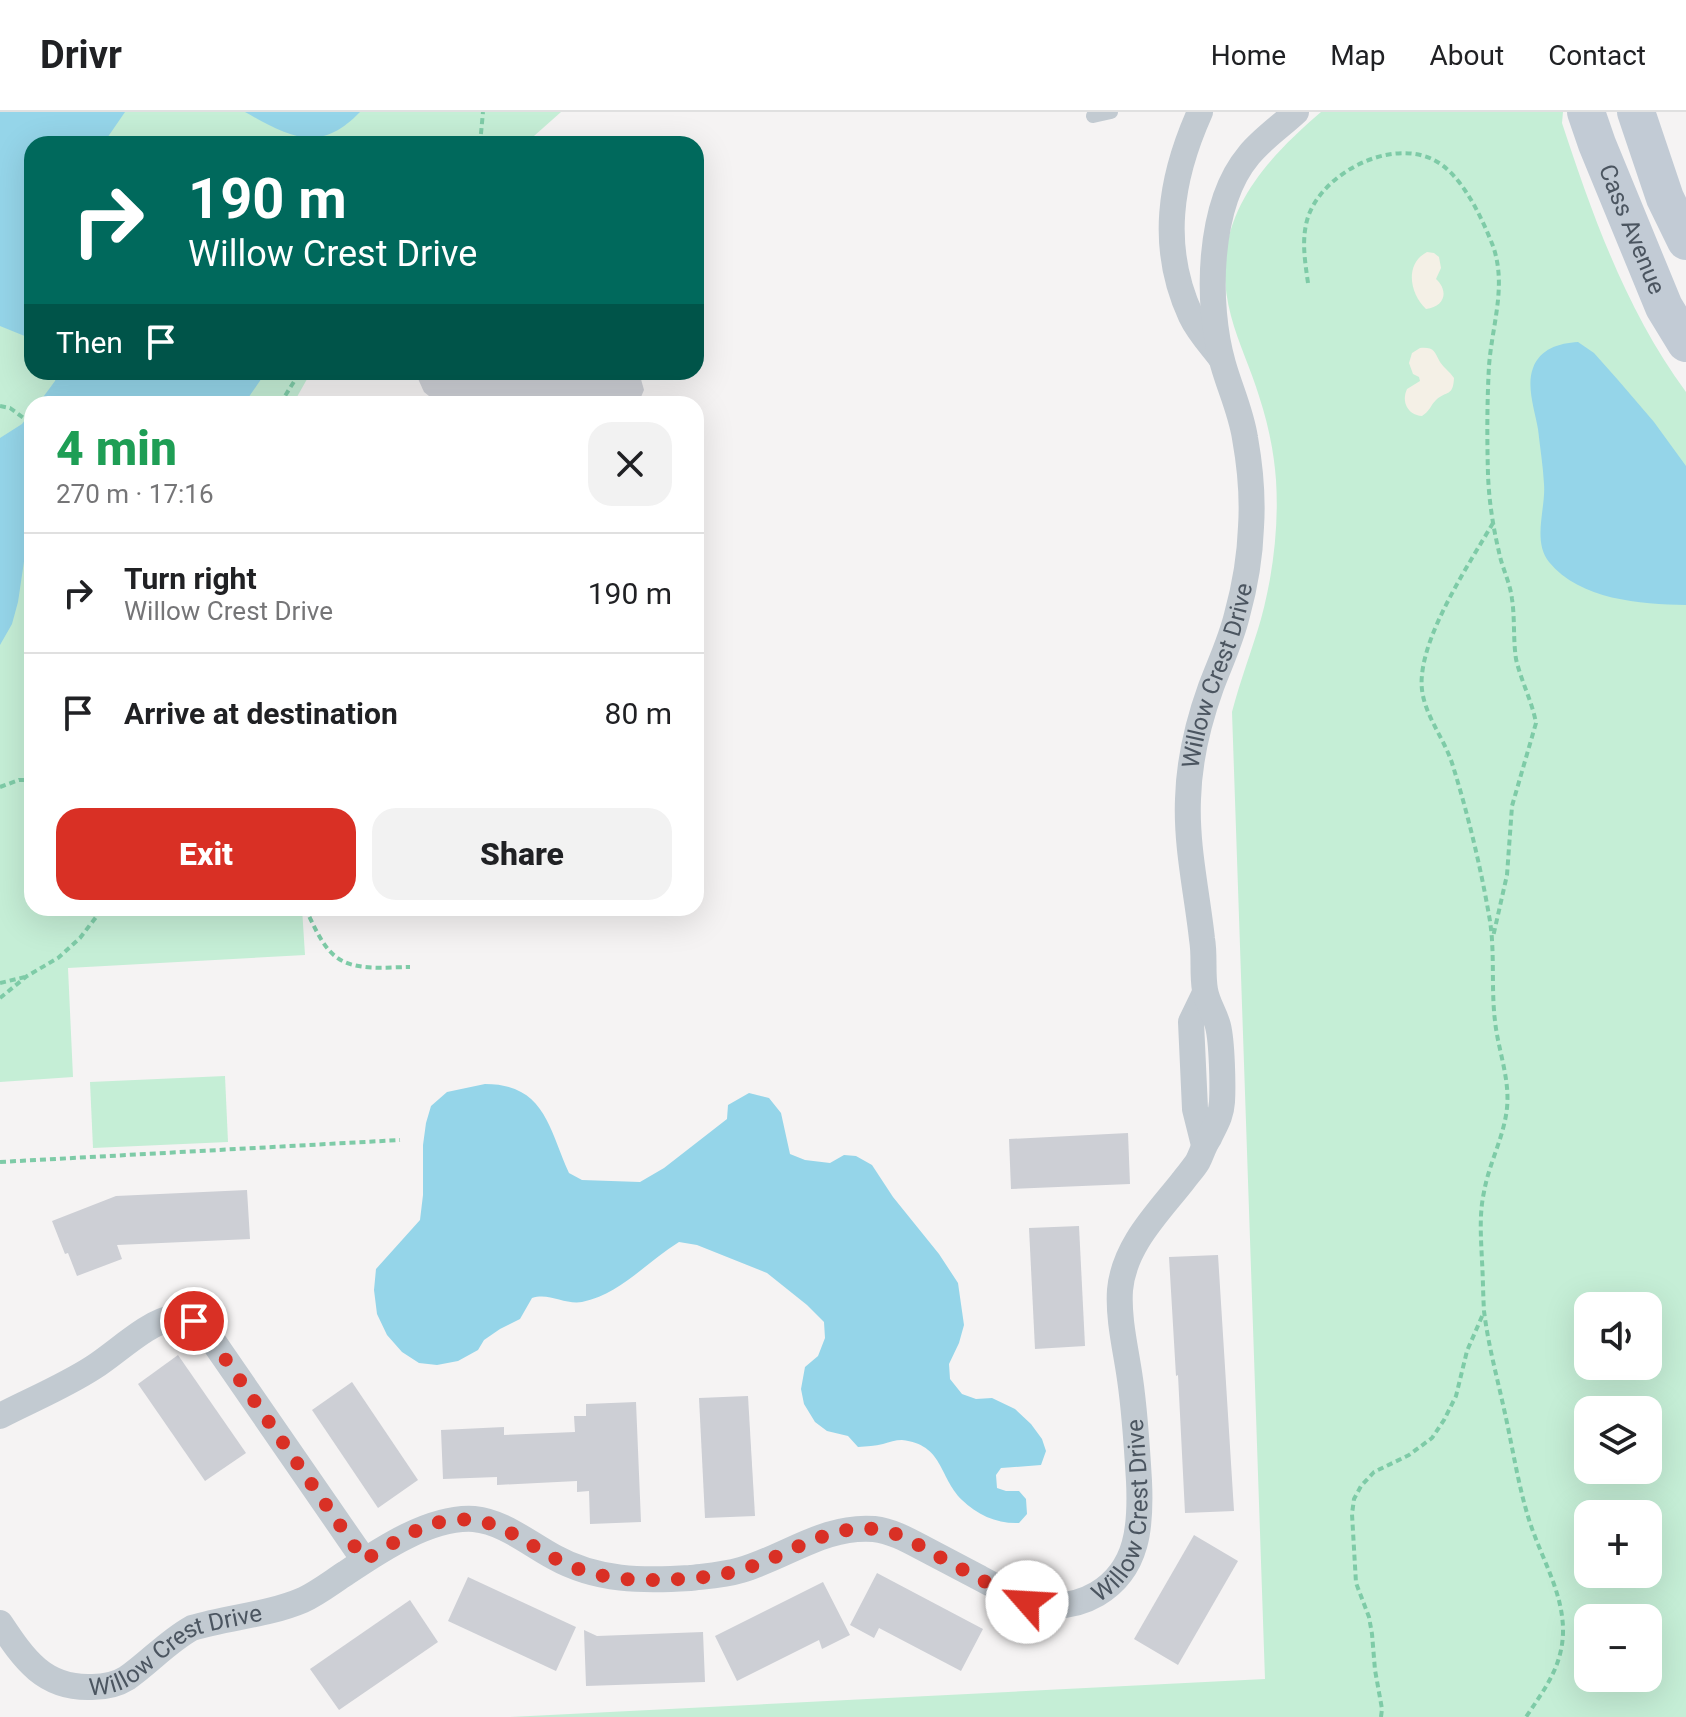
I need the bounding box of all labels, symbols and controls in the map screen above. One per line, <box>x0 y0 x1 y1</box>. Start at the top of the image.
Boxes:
text: Drivr <box>40 33 122 77</box>
text: Home <box>1211 39 1286 72</box>
text: Map <box>1330 39 1386 72</box>
text: About <box>1430 39 1504 72</box>
text: Contact <box>1548 39 1646 72</box>
street label: Cass Avenue <box>1593 160 1671 298</box>
text: 190 m <box>188 166 347 232</box>
icon: right <box>56 168 160 272</box>
text: Willow Crest Drive <box>188 233 477 275</box>
icon: arrive <box>139 320 183 364</box>
text: Then <box>56 325 123 360</box>
text: 4 min <box>56 420 177 477</box>
button: close <box>588 422 672 506</box>
text: 270 m · 17:16 <box>56 479 214 509</box>
text: Turn right <box>124 561 257 596</box>
icon: right <box>56 571 100 615</box>
text: 190 m <box>588 576 672 611</box>
street label: Willow Crest Drive <box>1177 580 1258 770</box>
text: Willow Crest Drive <box>124 596 333 626</box>
icon: arrive <box>56 691 100 735</box>
text: Arrive at destination <box>124 696 398 731</box>
text: 80 m <box>605 696 672 731</box>
button: Exit <box>56 808 356 900</box>
button: Share <box>372 808 672 900</box>
pin <box>160 1287 228 1355</box>
map controls <box>1574 1292 1662 1692</box>
button: sound <box>1574 1292 1662 1380</box>
icon: arrive <box>172 1299 216 1343</box>
button: layers <box>1574 1396 1662 1484</box>
street label: Willow Crest Drive <box>1086 1418 1154 1608</box>
button: + <box>1574 1500 1662 1588</box>
position arrow <box>985 1560 1069 1644</box>
street label: Willow Crest Drive <box>88 1599 264 1702</box>
button: − <box>1574 1604 1662 1692</box>

